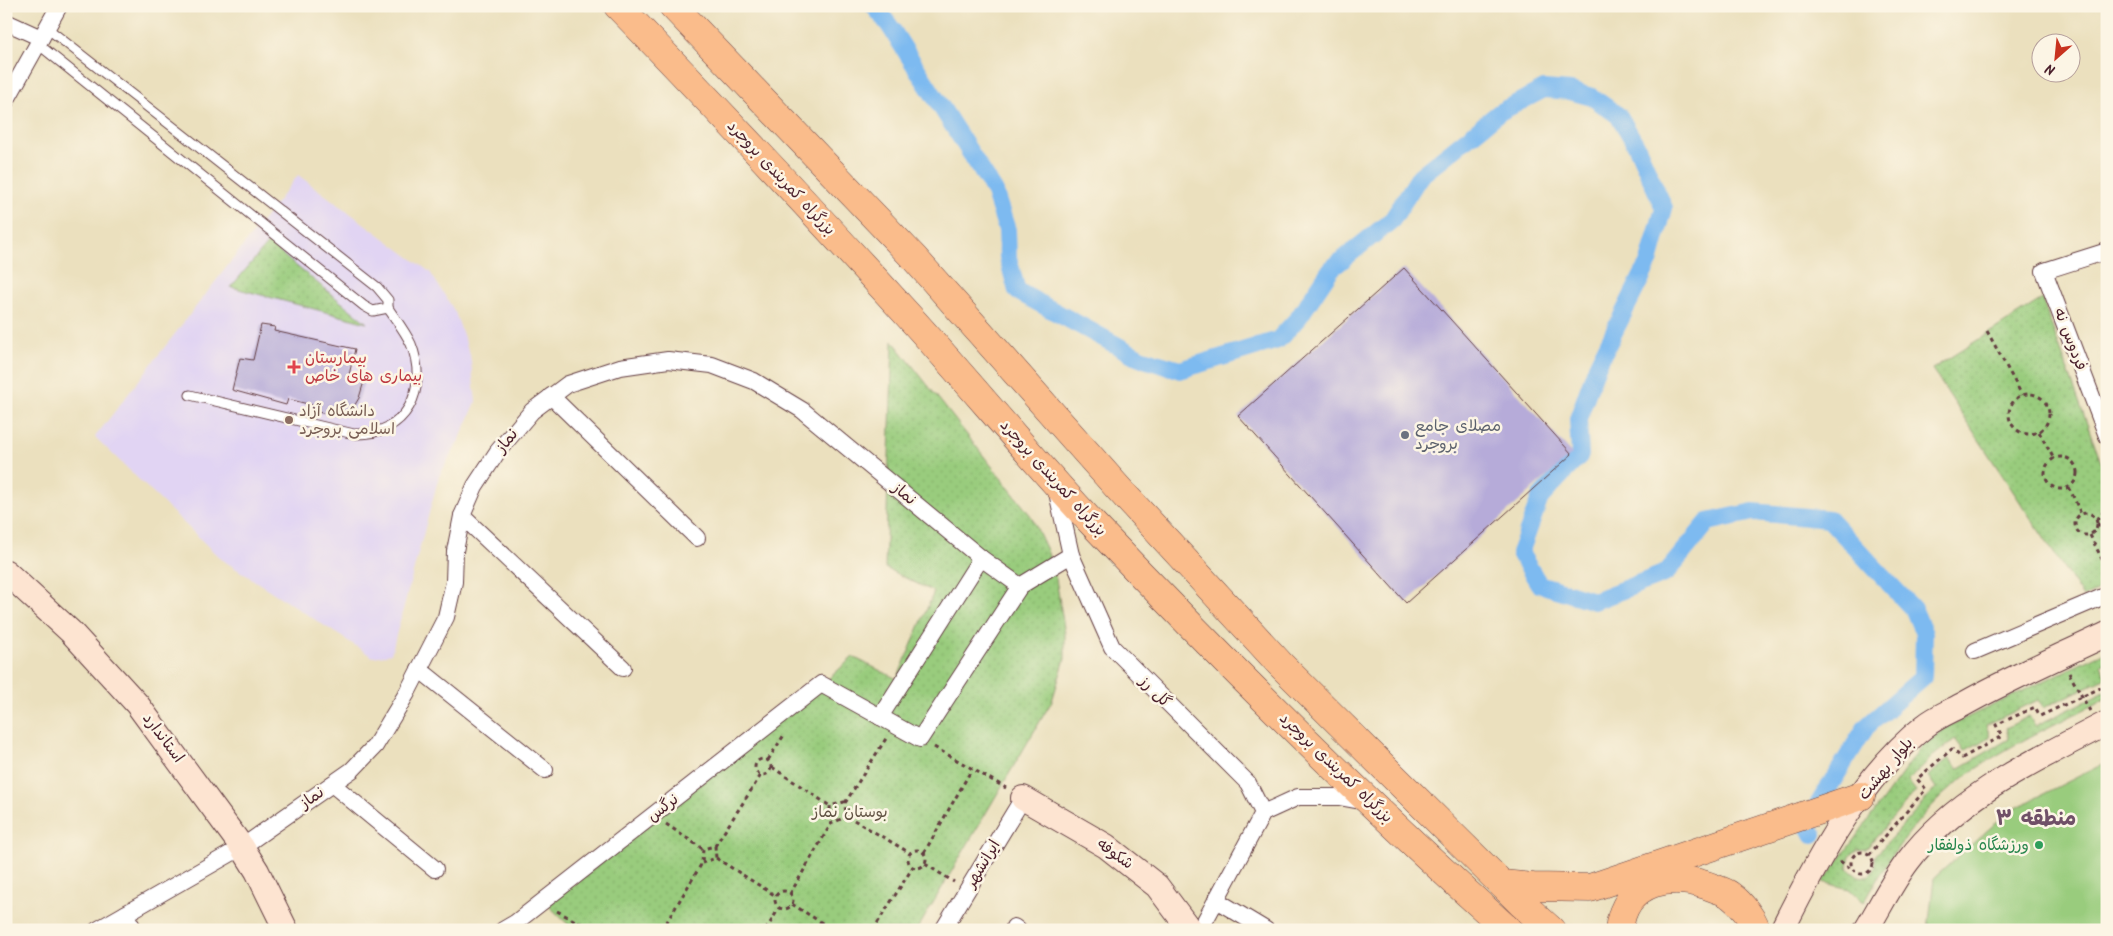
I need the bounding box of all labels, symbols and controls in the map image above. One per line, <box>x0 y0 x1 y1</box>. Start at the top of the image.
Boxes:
north arrow <box>2030 32 2080 82</box>
text: N <box>2041 57 2059 81</box>
street label: بزرگراه کمربندی بروجرد <box>721 115 841 241</box>
street label: فردوس نه <box>2047 304 2093 374</box>
place label: بیمارستان بیماری های خاص <box>305 346 422 389</box>
marker: بیمارستان بیماری های خاص <box>287 360 301 374</box>
place label: دانشگاه آزاد اسلامی بروجرد <box>299 399 395 442</box>
marker: دانشگاه آزاد اسلامی بروجرد <box>283 414 295 426</box>
street label: بزرگراه کمربندی بروجرد <box>993 414 1113 542</box>
place label: مصلای جامع بروجرد <box>1415 414 1501 457</box>
street label: نماز <box>488 423 525 460</box>
marker: مصلای جامع بروجرد <box>1399 429 1411 441</box>
street label: نماز <box>885 475 922 512</box>
street label: گل رز <box>1132 669 1177 714</box>
street label: بزرگراه کمربندی بروجرد <box>1273 707 1399 829</box>
street label: استاندارد <box>136 708 190 768</box>
street label: بلوار بهشت <box>1852 732 1920 806</box>
street label: نماز <box>293 780 330 817</box>
street label: نرگس <box>642 788 684 828</box>
park label: بوستان نماز <box>810 800 888 825</box>
district label: منطقه ۳ <box>1996 803 2076 836</box>
street label: شکوفه <box>1091 832 1139 876</box>
place label: ورزشگاه ذولفقار <box>1926 833 2029 858</box>
street label: ایرانشهر <box>958 835 1007 895</box>
marker: ورزشگاه ذولفقار <box>2033 839 2045 851</box>

